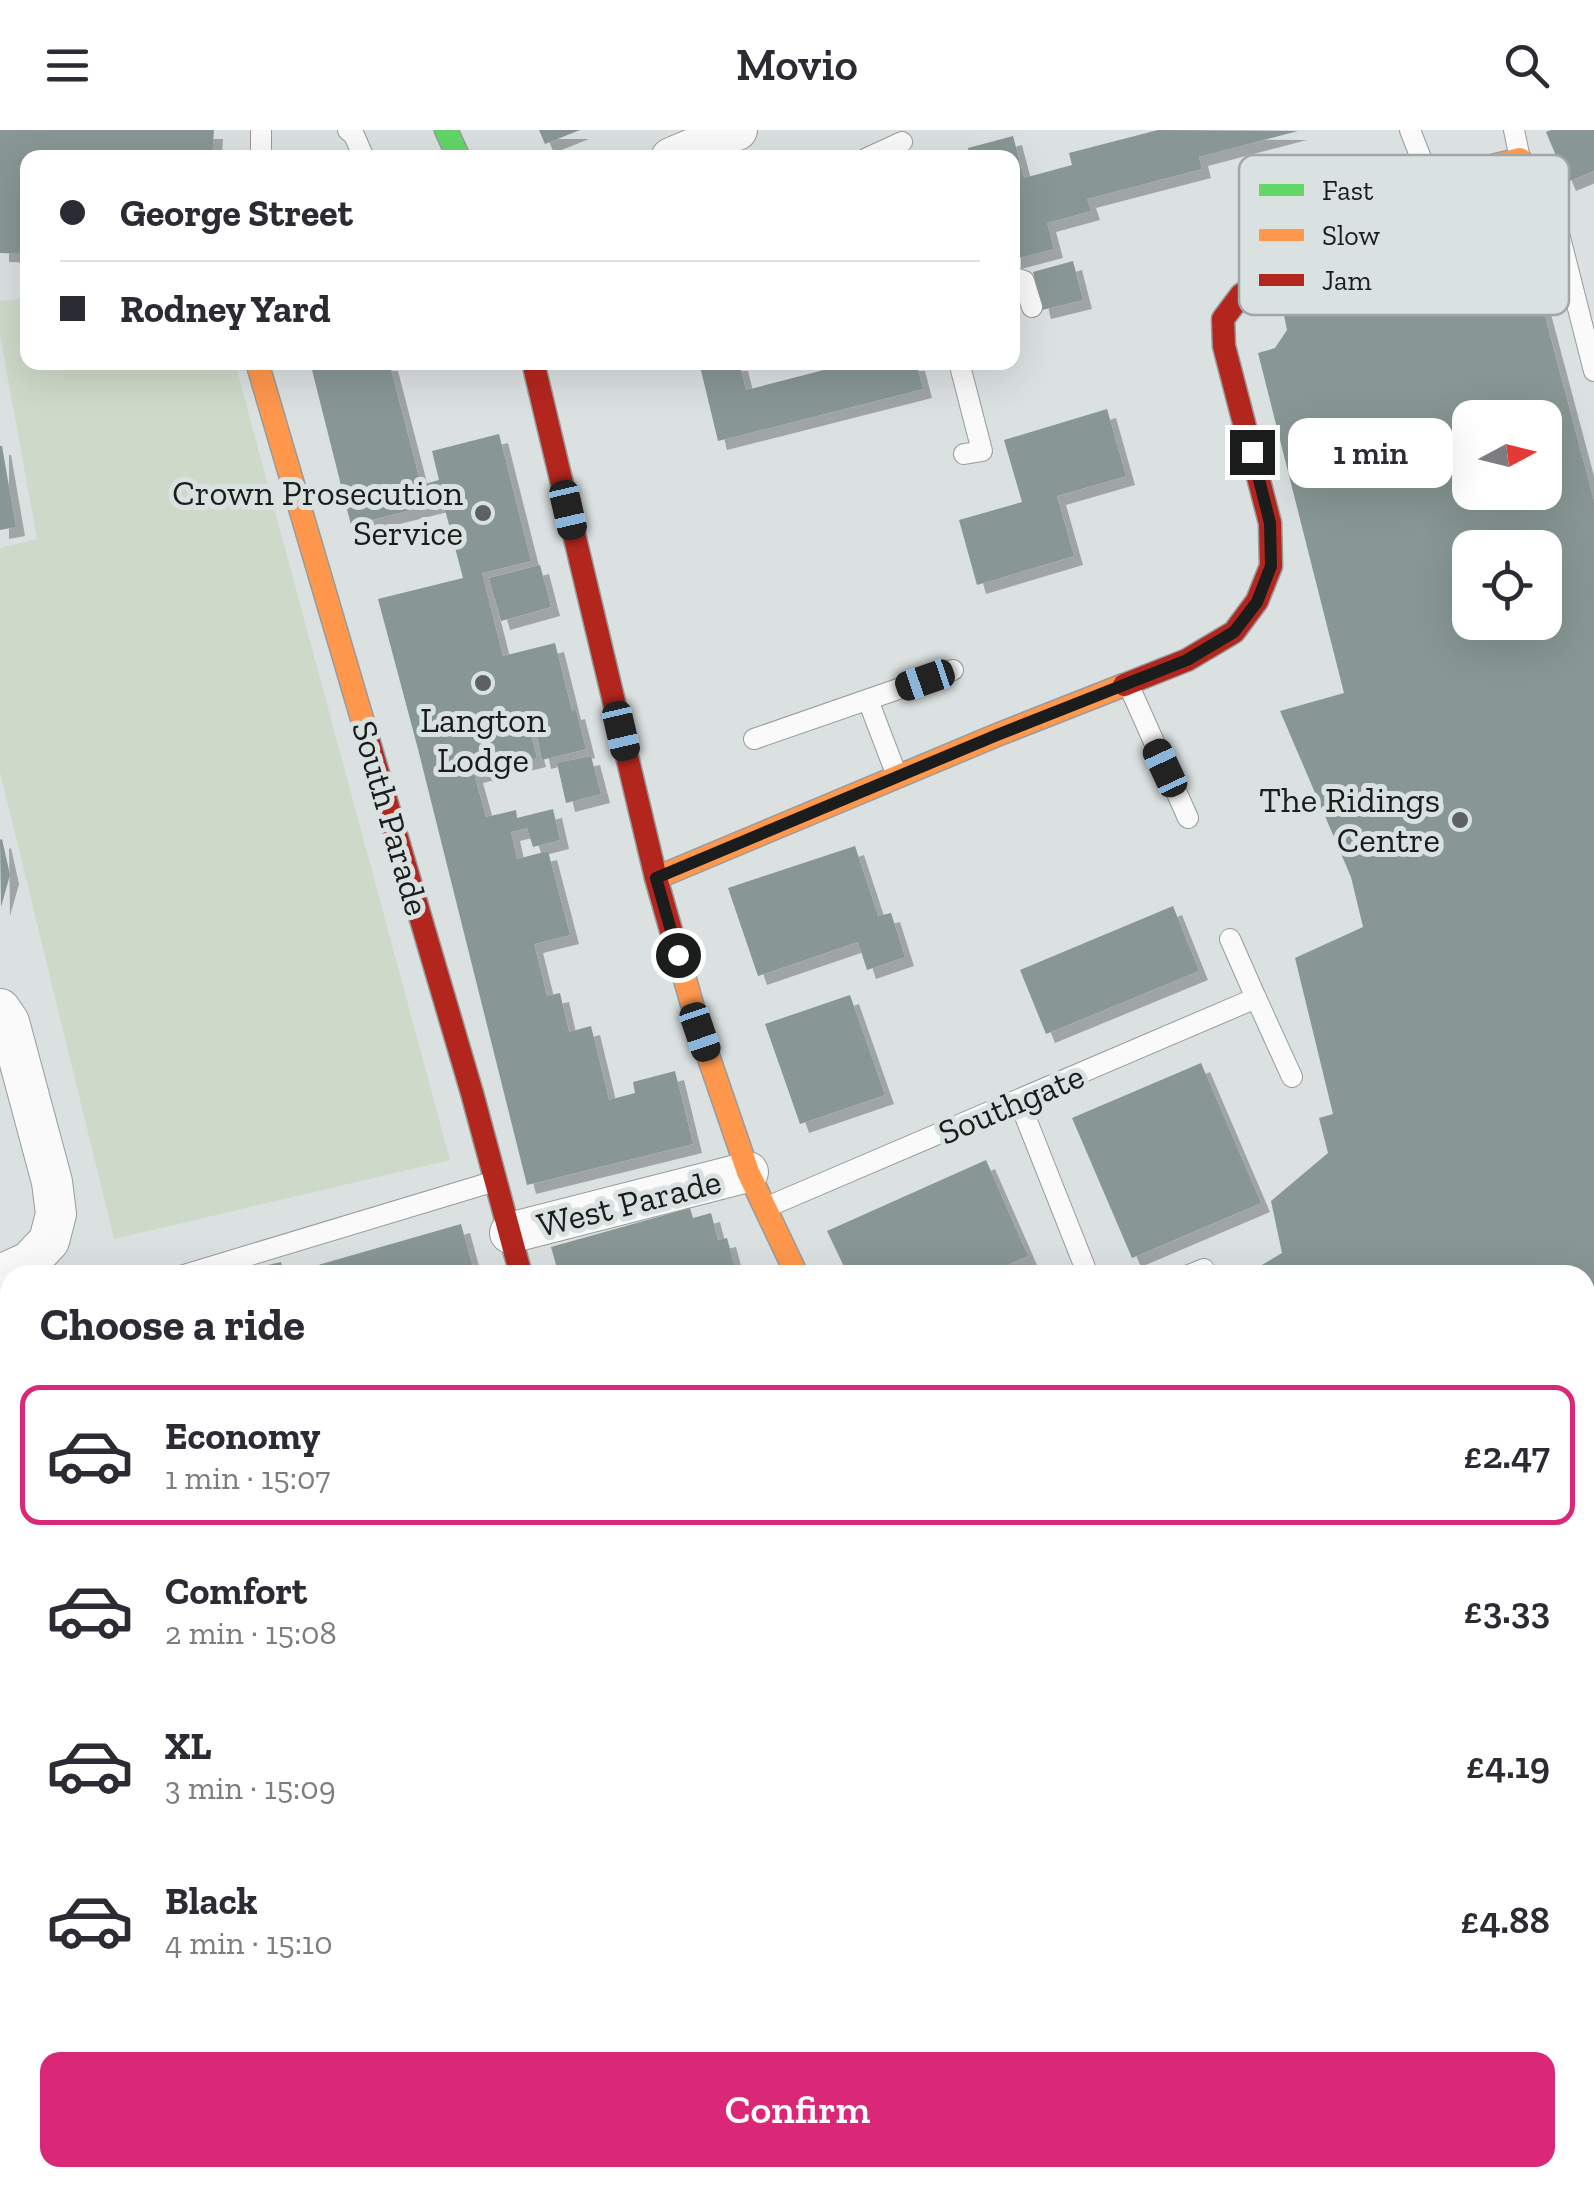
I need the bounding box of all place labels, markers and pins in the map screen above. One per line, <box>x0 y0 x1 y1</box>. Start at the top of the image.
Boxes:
place label: Crown Prosecution Service <box>172 472 463 554</box>
marker: Crown Prosecution Service <box>472 502 494 524</box>
marker: Langton Lodge <box>472 672 494 694</box>
place label: Langton Lodge <box>420 699 546 781</box>
place label: The Ridings Centre <box>1259 779 1440 861</box>
marker: The Ridings Centre <box>1449 809 1471 831</box>

